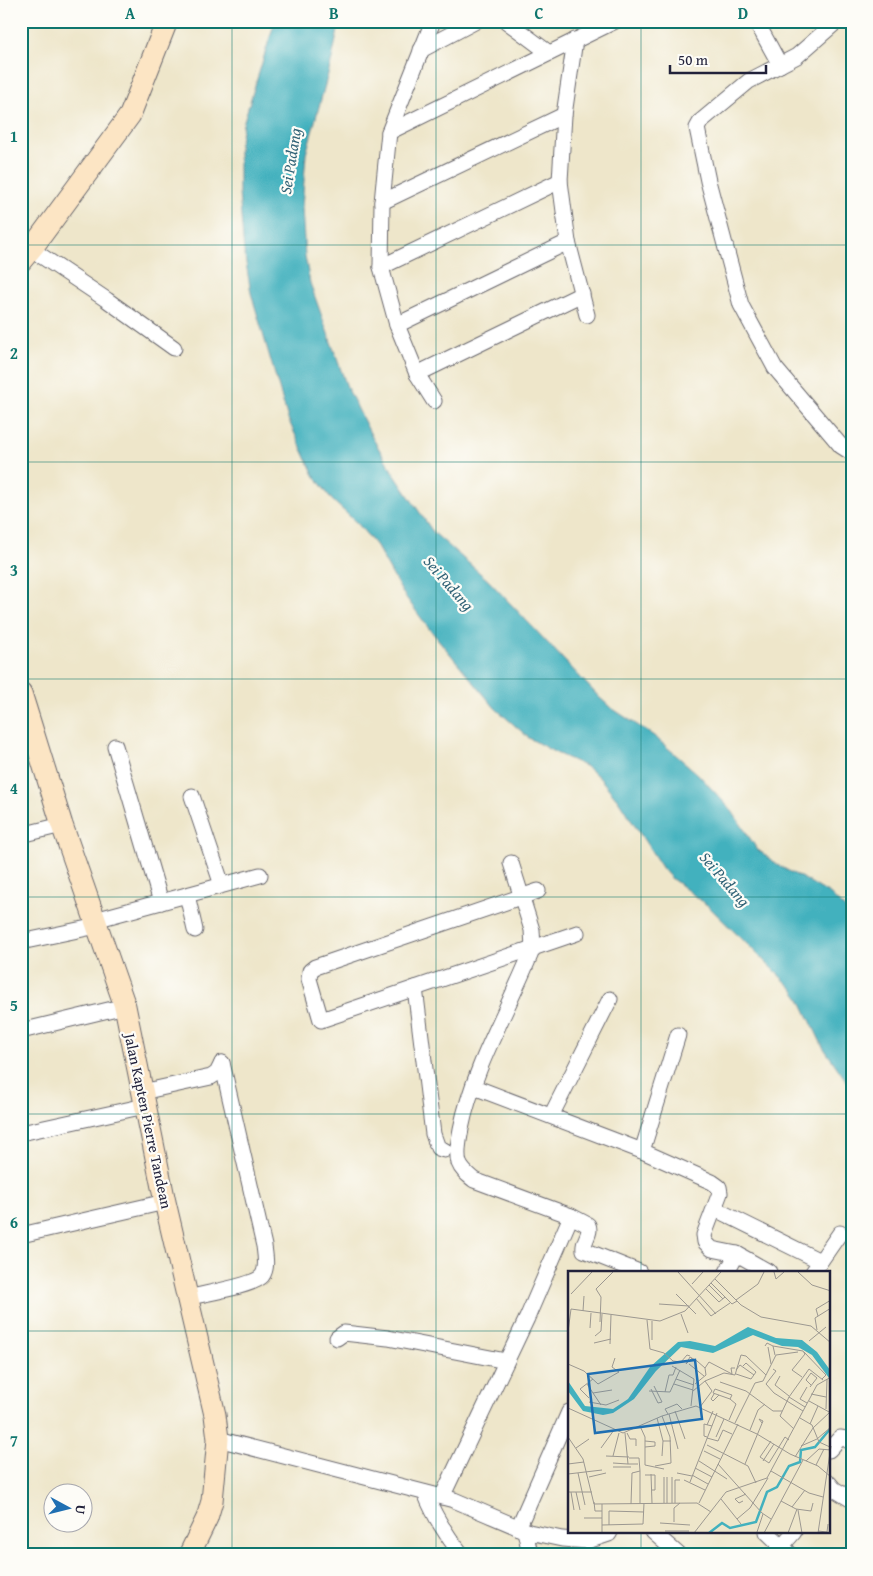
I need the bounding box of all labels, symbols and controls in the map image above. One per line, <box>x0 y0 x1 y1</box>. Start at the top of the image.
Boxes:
text: A <box>125 1 136 25</box>
text: B <box>329 1 339 25</box>
text: C <box>534 1 544 25</box>
text: D <box>738 1 748 25</box>
scale bar <box>670 42 767 74</box>
text: 50 m <box>678 49 709 70</box>
text: 1 <box>10 124 18 148</box>
water label: Sei Padang <box>273 126 307 196</box>
text: 2 <box>10 341 18 365</box>
water label: Sei Padang <box>418 550 480 617</box>
text: 3 <box>10 558 18 582</box>
text: 4 <box>10 776 18 800</box>
water label: Sei Padang <box>694 846 756 913</box>
text: 5 <box>10 993 18 1017</box>
street label: Jalan Kapten Pierre Tandean <box>119 1029 177 1211</box>
text: 6 <box>10 1210 18 1234</box>
inset map <box>568 1271 830 1534</box>
text: 7 <box>10 1428 18 1452</box>
north arrow <box>42 1484 92 1534</box>
text: U <box>70 1504 91 1516</box>

